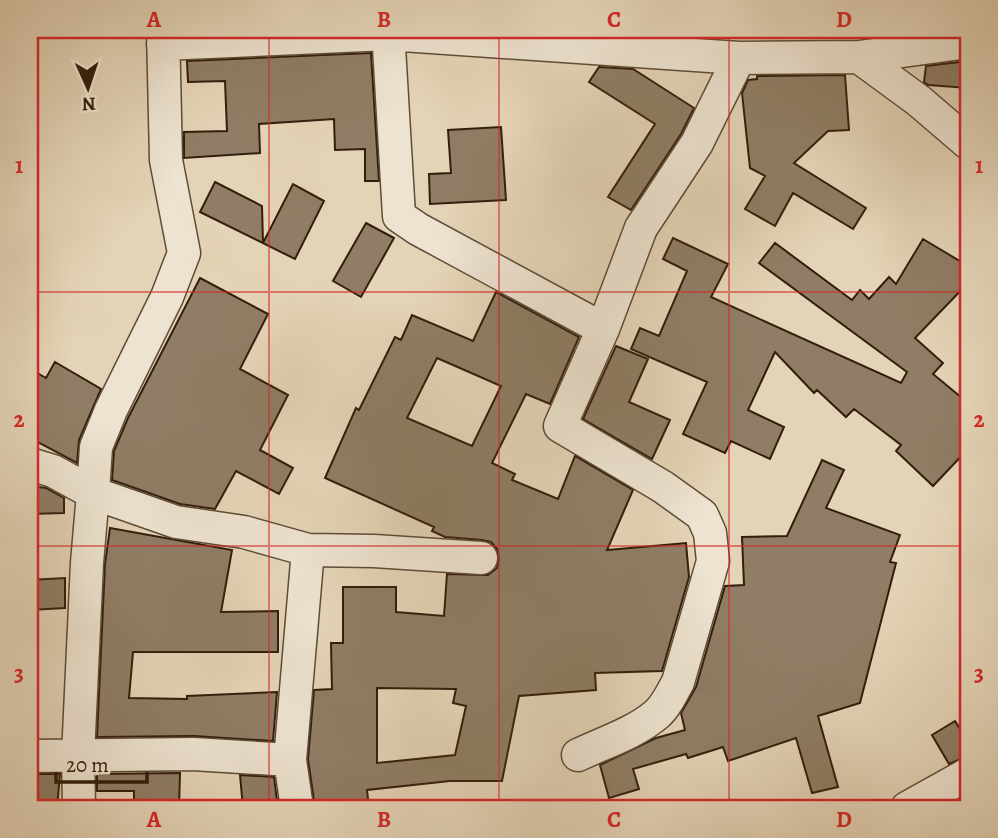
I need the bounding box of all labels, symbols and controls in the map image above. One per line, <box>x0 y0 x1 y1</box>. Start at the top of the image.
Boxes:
text: A <box>146 4 162 35</box>
text: B <box>377 4 391 35</box>
text: C <box>607 4 621 35</box>
text: D <box>836 4 852 35</box>
north arrow <box>52 52 122 122</box>
text: N <box>81 91 96 117</box>
text: 1 <box>15 150 23 181</box>
text: 1 <box>975 150 983 181</box>
text: 2 <box>13 404 25 435</box>
text: 2 <box>973 404 985 435</box>
text: 3 <box>14 658 24 689</box>
text: 3 <box>974 658 984 689</box>
scale bar <box>56 740 147 784</box>
text: 20 m <box>66 751 109 779</box>
text: A <box>146 804 162 835</box>
text: B <box>377 804 391 835</box>
text: C <box>607 804 621 835</box>
text: D <box>836 804 852 835</box>

